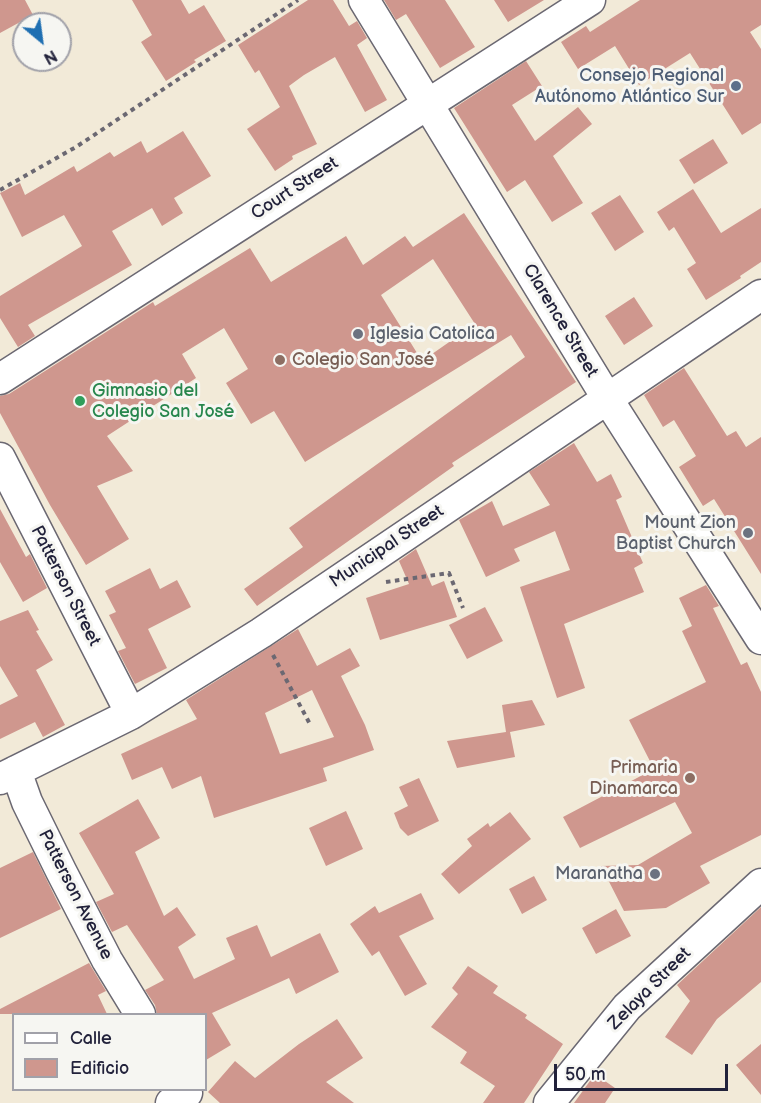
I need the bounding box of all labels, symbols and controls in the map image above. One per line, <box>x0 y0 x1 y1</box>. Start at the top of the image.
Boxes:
north arrow <box>12 12 72 72</box>
text: N <box>40 45 60 68</box>
place label: Consejo Regional Autónomo Atlántico Sur <box>535 65 724 107</box>
marker: Consejo Regional Autónomo Atlántico Sur <box>729 79 743 93</box>
street label: Court Street <box>247 153 343 225</box>
street label: Clarence Street <box>518 260 602 382</box>
place label: Iglesia Catolica <box>370 323 495 345</box>
marker: Iglesia Catolica <box>351 327 365 341</box>
place label: Colegio San José <box>292 349 434 371</box>
marker: Colegio San José <box>273 353 287 367</box>
place label: Gimnasio del Colegio San José <box>92 380 234 422</box>
marker: Gimnasio del Colegio San José <box>73 394 87 408</box>
street label: Municipal Street <box>326 501 448 593</box>
place label: Mount Zion Baptist Church <box>616 512 736 554</box>
street label: Patterson Street <box>25 522 105 650</box>
marker: Mount Zion Baptist Church <box>741 526 755 540</box>
place label: Primaria Dinamarca <box>589 757 678 800</box>
marker: Primaria Dinamarca <box>683 771 697 785</box>
street label: Patterson Avenue <box>33 826 117 964</box>
place label: Maranatha <box>555 863 643 885</box>
marker: Maranatha <box>648 867 662 881</box>
street label: Zelaya Street <box>604 943 696 1035</box>
legend <box>12 1013 207 1091</box>
text: Calle <box>70 1028 112 1049</box>
scale bar <box>557 1052 731 1090</box>
text: Edificio <box>70 1058 129 1079</box>
text: 50 m <box>565 1064 606 1085</box>

